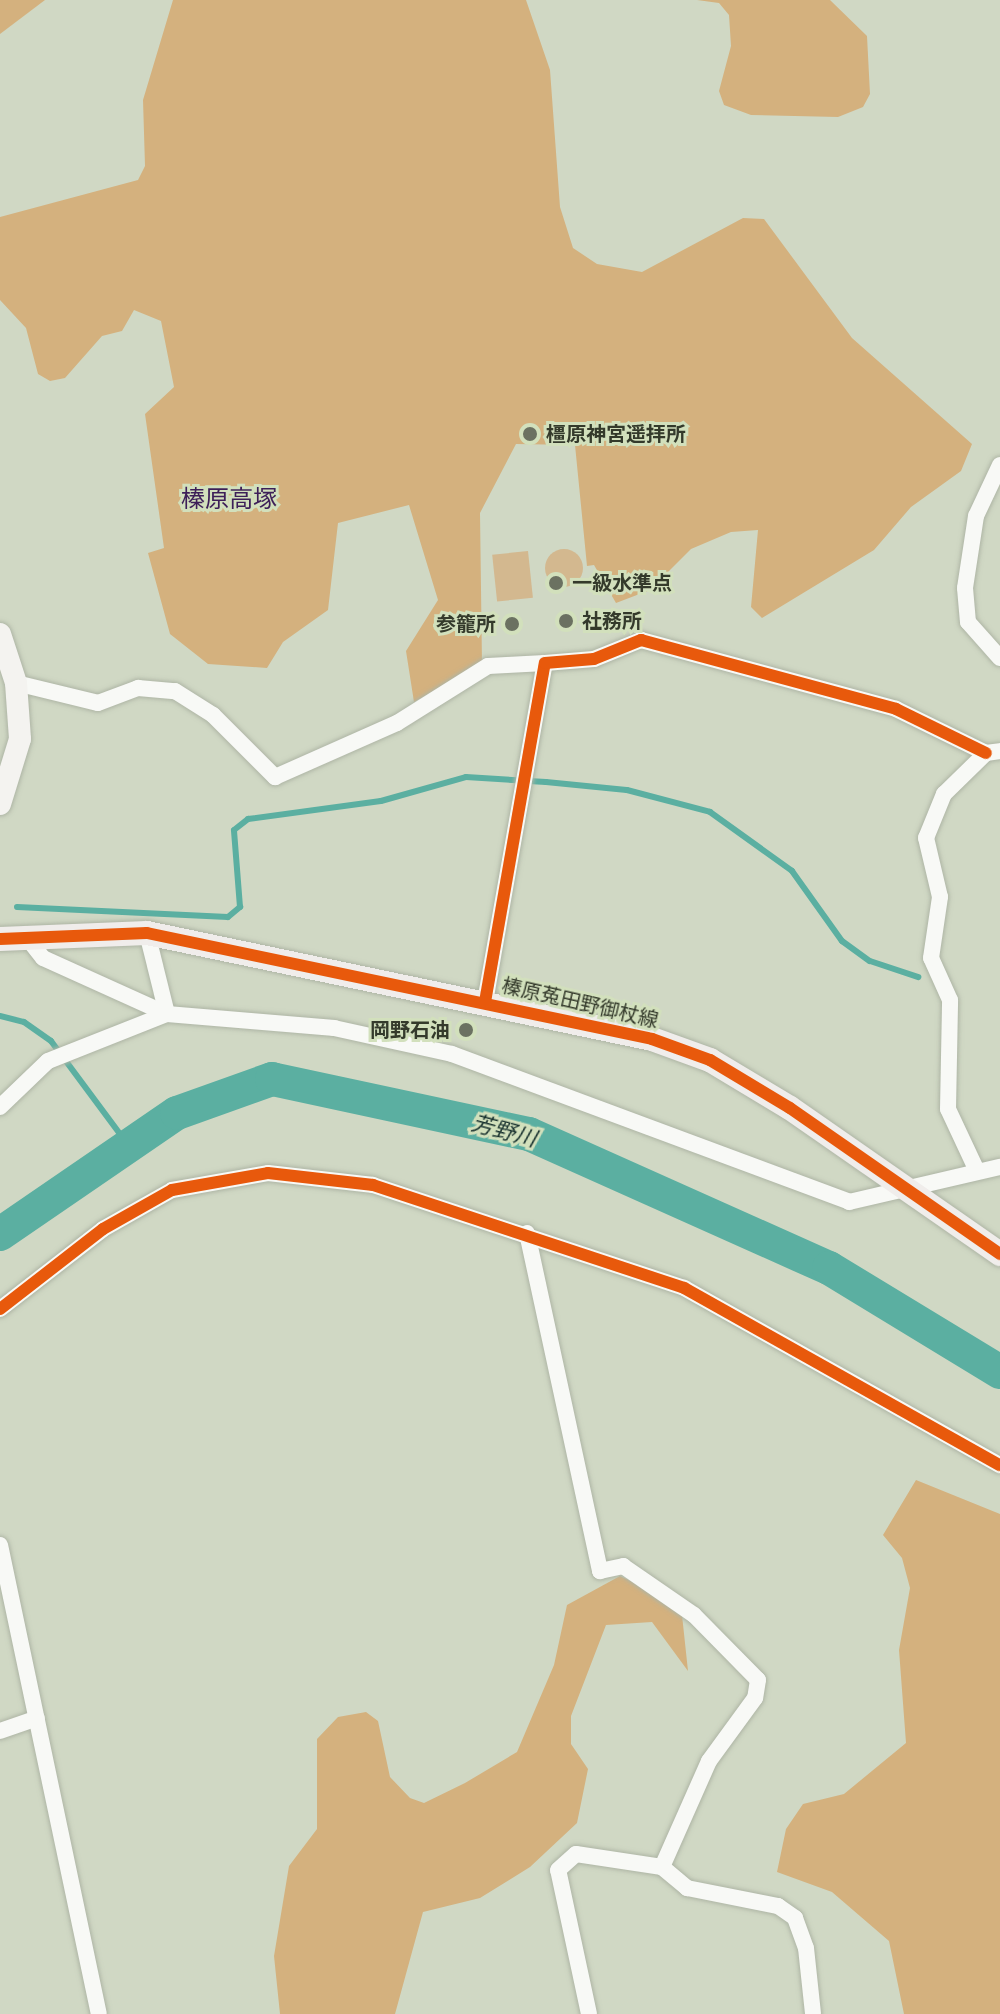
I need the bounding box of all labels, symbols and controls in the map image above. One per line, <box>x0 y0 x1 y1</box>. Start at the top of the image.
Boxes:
place label: 橿原神宮遥拝所 <box>546 422 686 446</box>
marker: 橿原神宮遥拝所 <box>521 425 539 443</box>
district label: 榛原高塚 <box>181 485 277 513</box>
place label: 一級水準点 <box>572 571 672 595</box>
marker: 一級水準点 <box>547 574 565 592</box>
place label: 社務所 <box>582 609 642 633</box>
place label: 参籠所 <box>436 612 496 636</box>
marker: 社務所 <box>557 612 575 630</box>
marker: 参籠所 <box>503 615 521 633</box>
street label: 榛原菟田野御杖線 <box>499 973 661 1033</box>
place label: 岡野石油 <box>370 1018 450 1042</box>
marker: 岡野石油 <box>457 1021 475 1039</box>
water label: 芳野川 <box>469 1110 539 1152</box>

